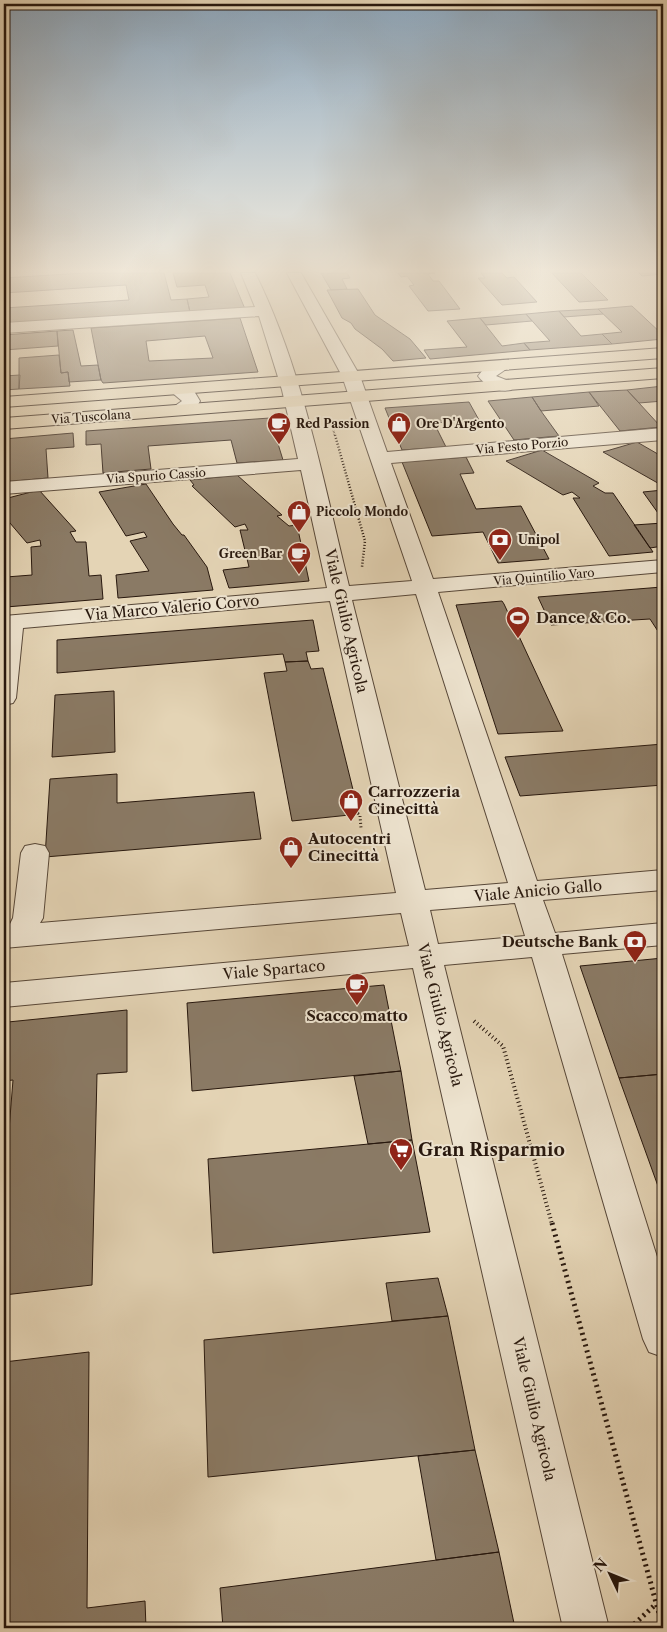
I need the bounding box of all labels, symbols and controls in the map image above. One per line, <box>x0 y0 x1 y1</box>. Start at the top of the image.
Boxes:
street label: Via Tuscolana <box>50 406 132 427</box>
cafe icon: Red Passion <box>266 411 292 445</box>
shop icon: Ore D'Argento <box>386 411 412 445</box>
place label: Red Passion <box>296 416 370 431</box>
place label: Ore D'Argento <box>416 416 505 431</box>
street label: Via Festo Porzio <box>474 434 569 457</box>
street label: Via Spurio Cassio <box>105 465 206 487</box>
shop icon: Piccolo Mondo <box>286 499 312 533</box>
place label: Piccolo Mondo <box>316 504 409 519</box>
bank icon: Unipol <box>487 527 513 561</box>
place label: Unipol <box>518 532 560 547</box>
cafe icon: Green Bar <box>286 541 312 575</box>
place label: Green Bar <box>219 546 282 561</box>
street label: Viale Giulio Agricola <box>320 546 372 695</box>
street label: Via Quintilio Varo <box>492 565 595 588</box>
street label: Via Marco Valerio Corvo <box>83 590 260 625</box>
sports icon: Dance & Co. <box>505 605 531 639</box>
place label: Dance & Co. <box>536 608 631 627</box>
place label: Carrozzeria Cinecittà <box>368 782 460 818</box>
shop icon: Carrozzeria Cinecittà <box>338 788 364 822</box>
place label: Autocentri Cinecittà <box>307 829 392 865</box>
shop icon: Autocentri Cinecittà <box>278 835 304 869</box>
street label: Viale Anicio Gallo <box>472 875 603 906</box>
bank icon: Deutsche Bank <box>622 929 648 963</box>
place label: Deutsche Bank <box>502 932 619 951</box>
street label: Viale Giulio Agricola <box>413 940 467 1089</box>
street label: Viale Spartaco <box>221 956 326 984</box>
cafe icon: Scacco matto <box>344 972 370 1006</box>
place label: Scacco matto <box>306 1006 408 1025</box>
supermarket icon: Gran Risparmio <box>388 1137 414 1171</box>
place label: Gran Risparmio <box>418 1139 565 1161</box>
street label: Viale Giulio Agricola <box>508 1334 560 1483</box>
north arrow <box>584 1550 634 1600</box>
text: N <box>590 1555 611 1576</box>

